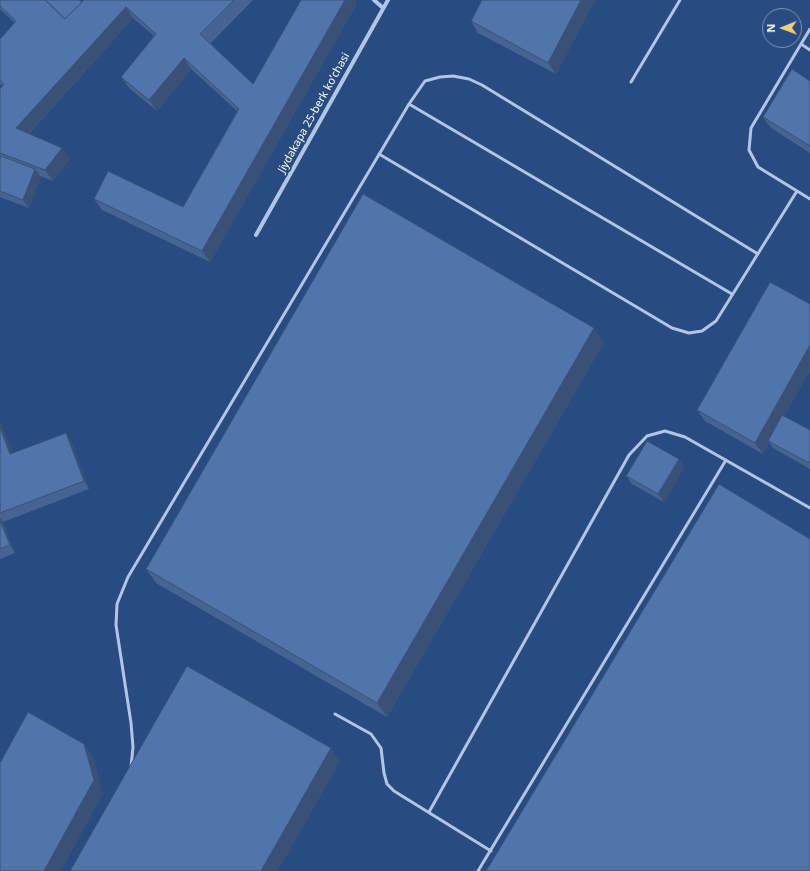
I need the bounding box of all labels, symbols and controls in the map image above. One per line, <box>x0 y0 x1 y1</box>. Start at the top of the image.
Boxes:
north arrow <box>762 8 802 48</box>
text: N <box>763 24 778 33</box>
street label: Jiydakapa 25-berk koʼchasi <box>275 51 353 175</box>

